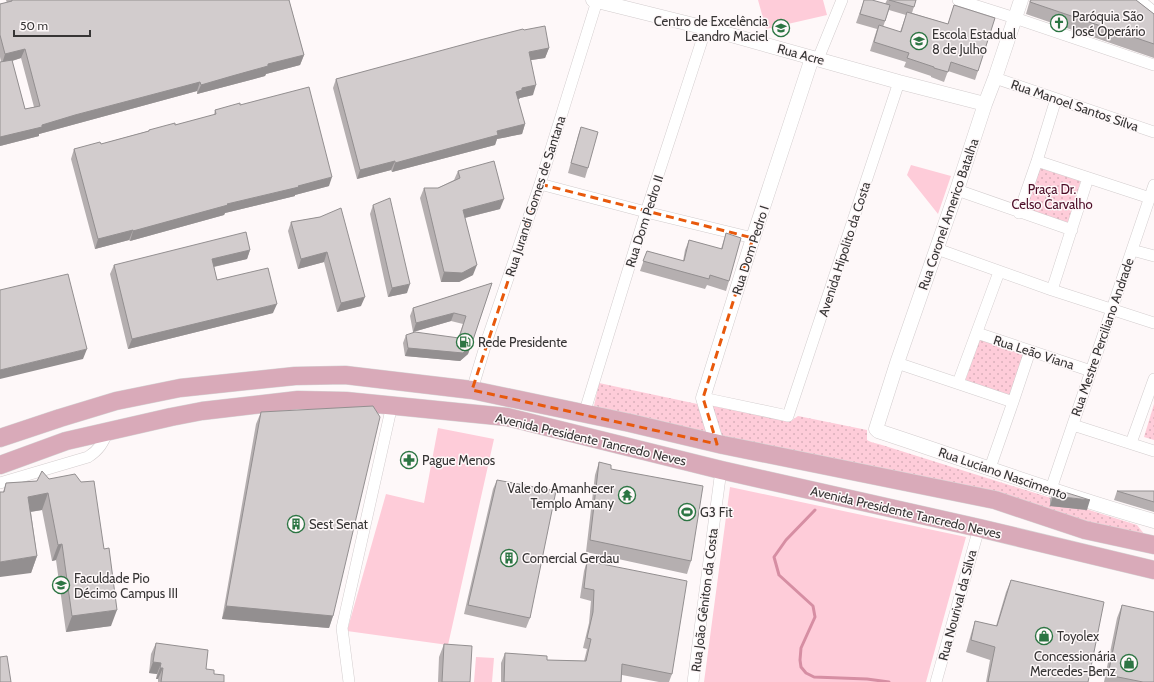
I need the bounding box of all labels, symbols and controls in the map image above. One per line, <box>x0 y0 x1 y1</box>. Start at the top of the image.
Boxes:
place label: Paróquia São José Operário <box>1071 8 1145 39</box>
scale bar <box>14 12 90 38</box>
place label: Centro de Excelência Leandro Maciel <box>654 13 769 44</box>
church icon: Paróquia São José Operário <box>1049 13 1069 33</box>
text: 50 m <box>20 18 48 33</box>
school or university icon: Centro de Excelência Leandro Maciel <box>771 18 791 38</box>
place label: Escola Estadual 8 de Julho <box>932 26 1016 57</box>
school or university icon: Escola Estadual 8 de Julho <box>909 31 929 51</box>
street label: Rua Acre <box>776 40 827 68</box>
street label: Rua Manoel Santos Silva <box>1009 76 1142 135</box>
street label: Rua Jurandi Gomes de Santana <box>501 113 569 278</box>
street label: Rua Coronel Americo Batalha <box>915 135 982 292</box>
street label: Rua Dom Pedro II <box>622 173 666 269</box>
street label: Avenida Hipolito da Costa <box>815 179 874 318</box>
park label: Praça Dr. Celso Carvalho <box>1011 181 1093 212</box>
street label: Rua Dom Pedro I <box>728 203 772 297</box>
street label: Rua Mestre Perciliano Andrade <box>1067 255 1137 418</box>
street label: Rua Leão Viana <box>992 331 1077 373</box>
fuel station icon: Rede Presidente <box>455 332 475 352</box>
place label: Rede Presidente <box>478 334 567 350</box>
street label: Avenida Presidente Tancredo Neves <box>494 409 689 469</box>
street label: Rua Luciano Nascimento <box>937 443 1069 503</box>
pharmacy icon: Pague Menos <box>399 450 419 470</box>
place label: Pague Menos <box>422 452 496 468</box>
place label: Vale do Amanhecer Templo Amany <box>507 480 615 511</box>
street label: Avenida Presidente Tancredo Neves <box>809 482 1004 542</box>
temple icon: Vale do Amanhecer Templo Amany <box>617 485 637 505</box>
sports icon: G3 Fit <box>677 502 697 522</box>
place label: G3 Fit <box>700 504 733 520</box>
building icon: Sest Senat <box>286 514 306 534</box>
place label: Sest Senat <box>309 516 369 532</box>
street label: Rua João Gêniton da Costa <box>687 526 721 673</box>
street label: Rua Nourival da Silva <box>934 547 980 662</box>
building icon: Comercial Gerdau <box>499 548 519 568</box>
place label: Comercial Gerdau <box>522 550 620 566</box>
place label: Faculdade Pio Décimo Campus III <box>74 570 178 601</box>
school or university icon: Faculdade Pio Décimo Campus III <box>51 575 71 595</box>
shop icon: Toyolex <box>1034 626 1054 646</box>
place label: Toyolex <box>1057 628 1100 644</box>
place label: Concessionária Mercedes-Benz <box>1030 648 1117 679</box>
shop icon: Concessionária Mercedes-Benz <box>1119 653 1139 673</box>

